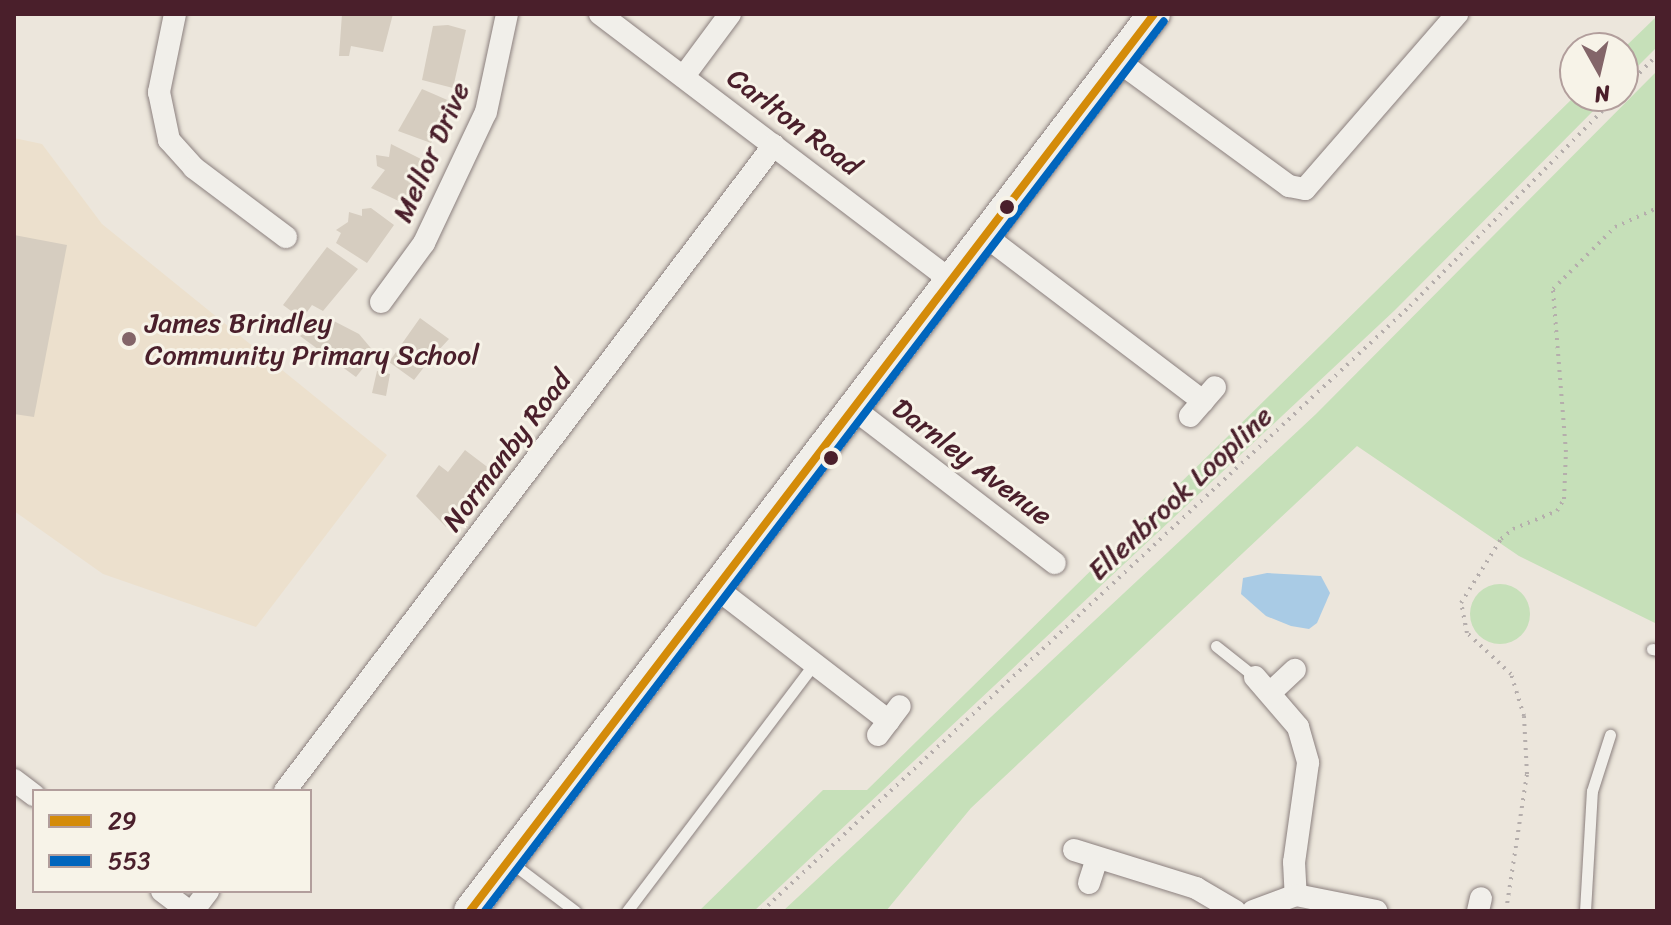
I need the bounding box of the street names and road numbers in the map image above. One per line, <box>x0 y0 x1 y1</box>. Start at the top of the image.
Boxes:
street label: Carlton Road <box>720 61 868 183</box>
street label: Mellor Drive <box>385 77 477 227</box>
street label: Normanby Road <box>435 364 579 538</box>
street label: Darnley Avenue <box>886 391 1058 533</box>
street label: Ellenbrook Loopline <box>1081 399 1279 587</box>

